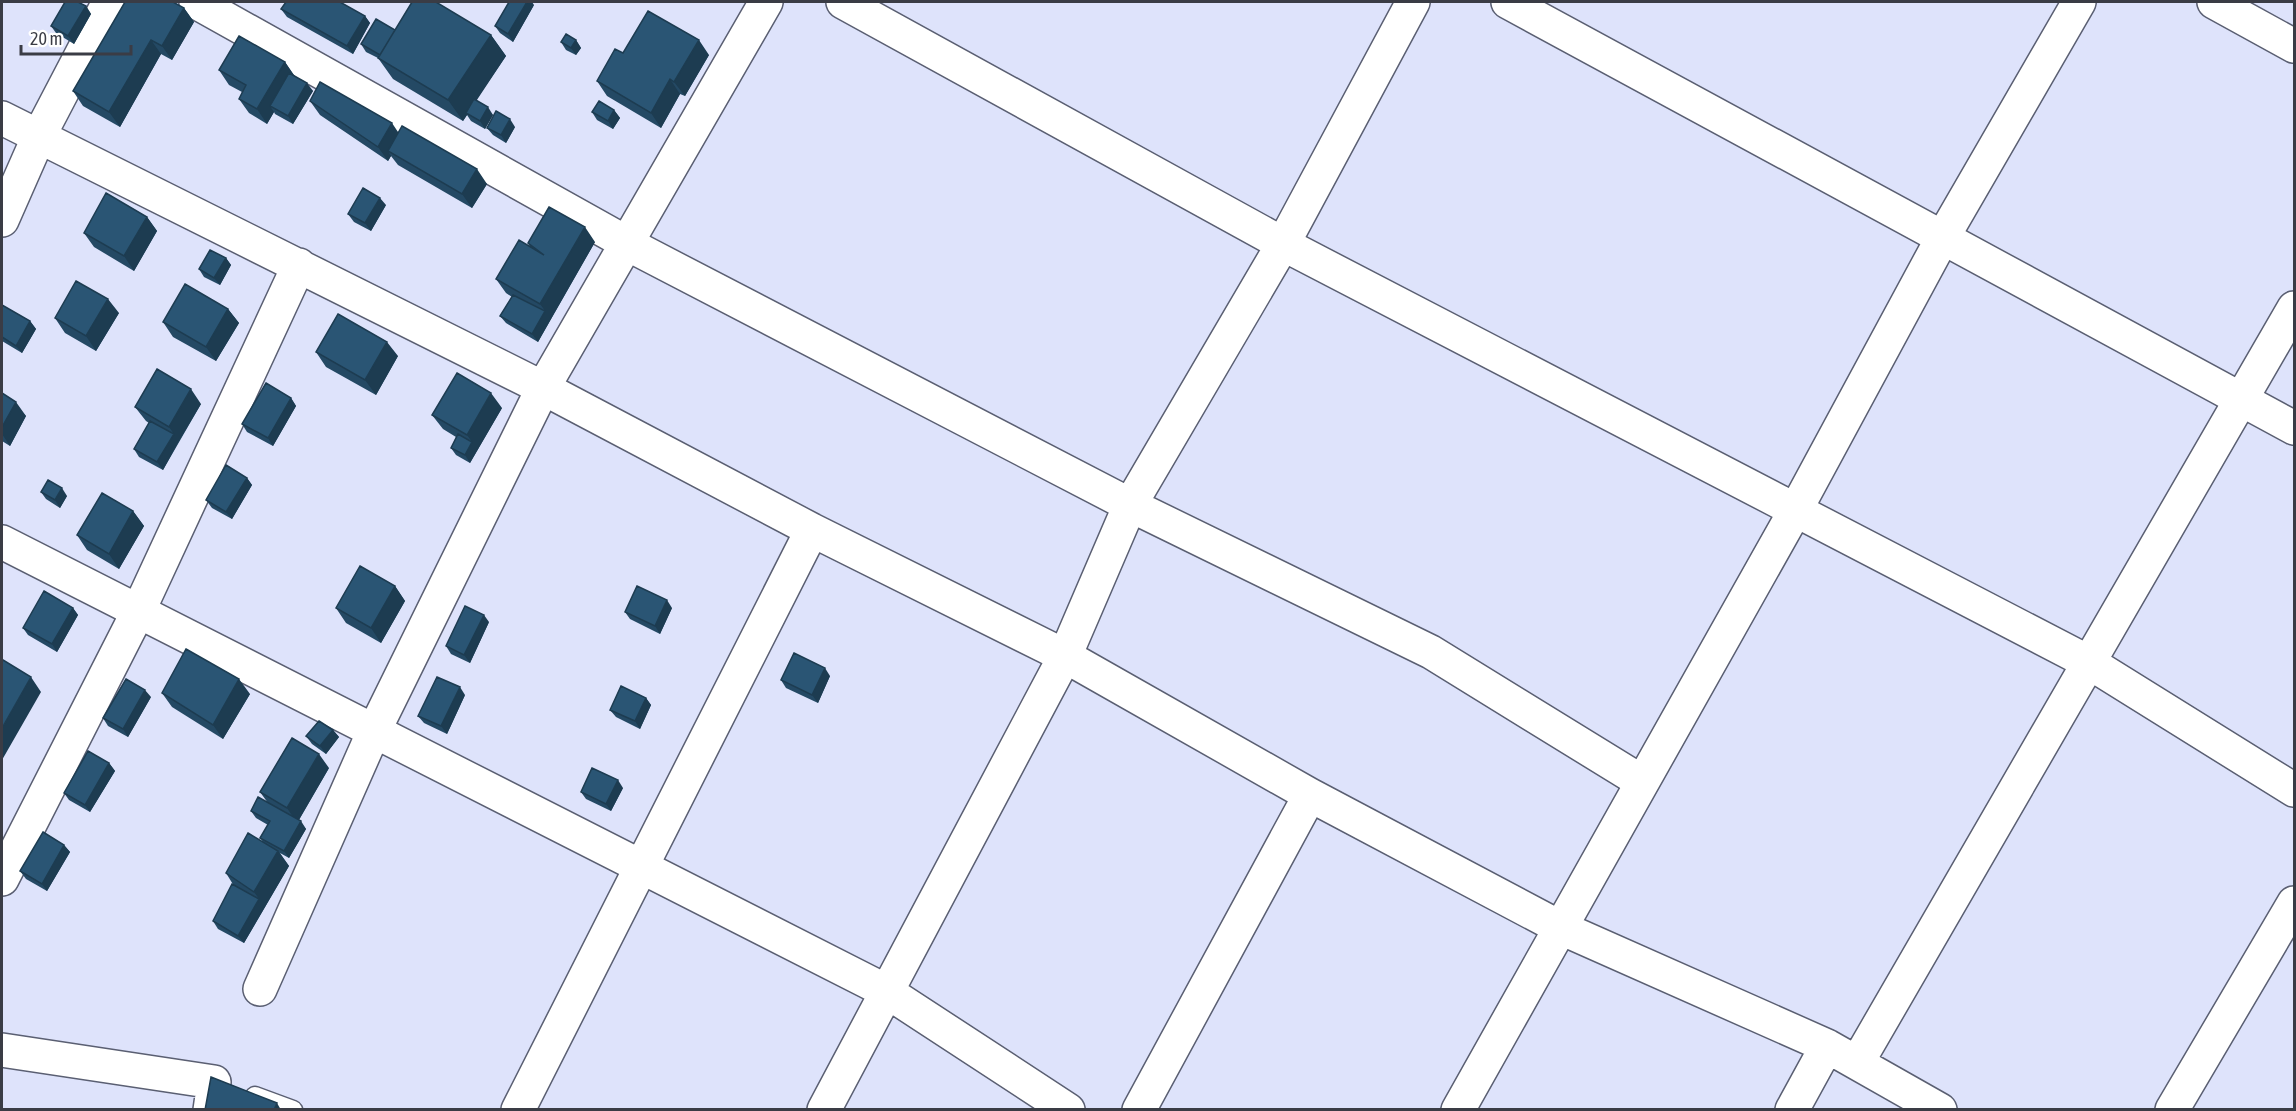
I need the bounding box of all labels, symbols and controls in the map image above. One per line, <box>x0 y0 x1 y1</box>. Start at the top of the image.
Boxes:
scale bar <box>21 18 130 56</box>
text: 20 m <box>30 28 62 49</box>

